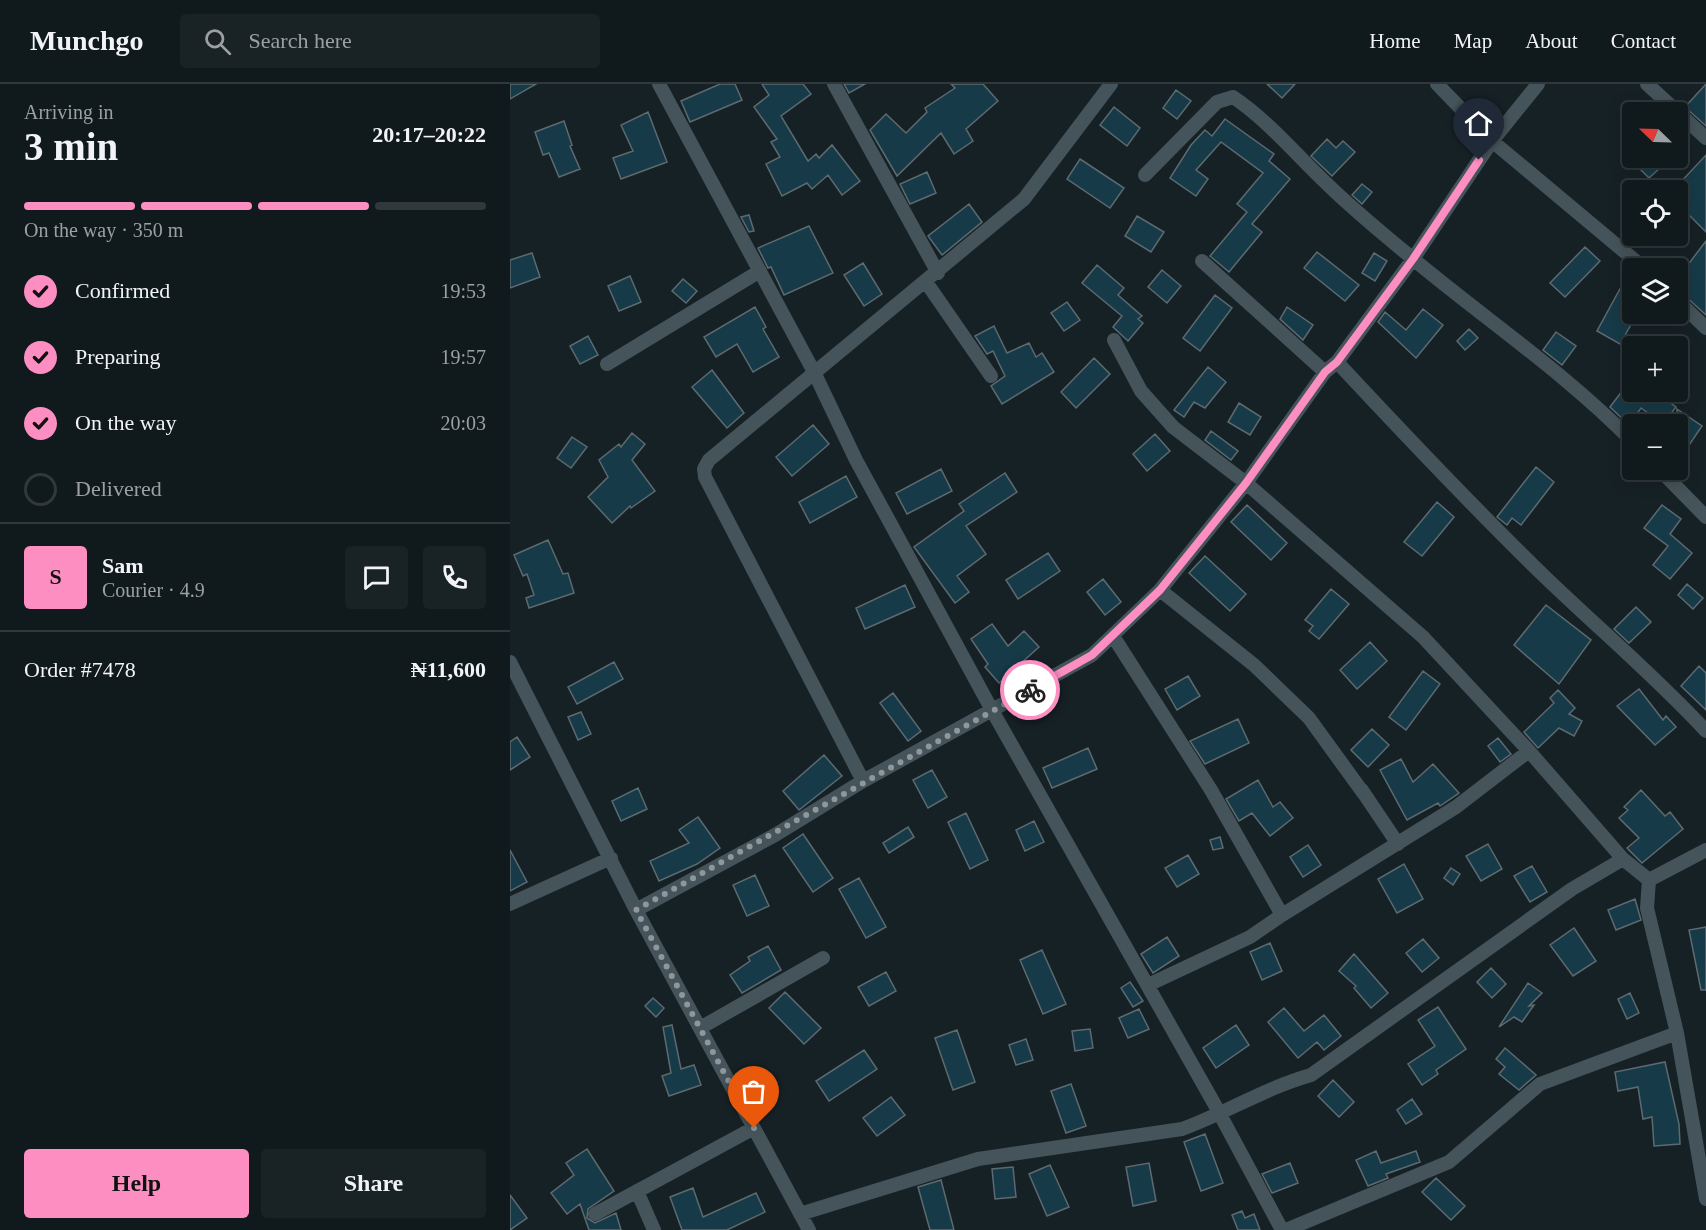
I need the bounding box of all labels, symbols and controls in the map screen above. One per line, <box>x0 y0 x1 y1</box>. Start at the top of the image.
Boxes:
search box <box>180 14 600 68</box>
text: Munchgo <box>30 25 144 56</box>
icon: search <box>201 25 234 58</box>
text: Search here <box>249 28 352 53</box>
text: Home <box>1369 29 1421 53</box>
text: Map <box>1454 29 1492 53</box>
text: About <box>1525 29 1578 53</box>
text: Contact <box>1611 29 1676 53</box>
pin <box>1453 98 1504 160</box>
text: Arriving in <box>24 101 113 123</box>
north arrow <box>1622 102 1688 168</box>
map controls <box>1622 102 1688 480</box>
icon: home <box>1462 107 1495 140</box>
text: 20:17–20:22 <box>372 122 486 147</box>
text: 3 min <box>24 125 118 168</box>
button: locate <box>1622 180 1688 246</box>
text: On the way · 350 m <box>24 219 183 241</box>
button: layers <box>1622 258 1688 324</box>
icon: check <box>24 275 57 308</box>
text: Confirmed <box>75 278 170 303</box>
text: 19:53 <box>440 280 486 302</box>
button: + <box>1622 336 1688 402</box>
icon: check <box>24 341 57 374</box>
text: Preparing <box>75 344 161 369</box>
text: 19:57 <box>440 346 486 368</box>
icon: check <box>24 407 57 440</box>
text: On the way <box>75 410 176 435</box>
text: 20:03 <box>440 412 486 434</box>
button: − <box>1622 414 1688 480</box>
text: Delivered <box>75 476 162 501</box>
button: chat <box>345 546 408 609</box>
button: phone <box>423 546 486 609</box>
text: Sam <box>102 553 144 578</box>
text: S <box>49 564 62 589</box>
text: Courier · 4.9 <box>102 579 205 601</box>
text: Order #7478 <box>24 657 136 682</box>
text: ₦11,600 <box>411 657 486 682</box>
courier <box>1000 660 1060 720</box>
icon: bike <box>1014 674 1047 707</box>
pin <box>728 1066 779 1128</box>
icon: bag <box>737 1075 770 1108</box>
button: Help <box>24 1149 249 1218</box>
button: Share <box>261 1149 486 1218</box>

